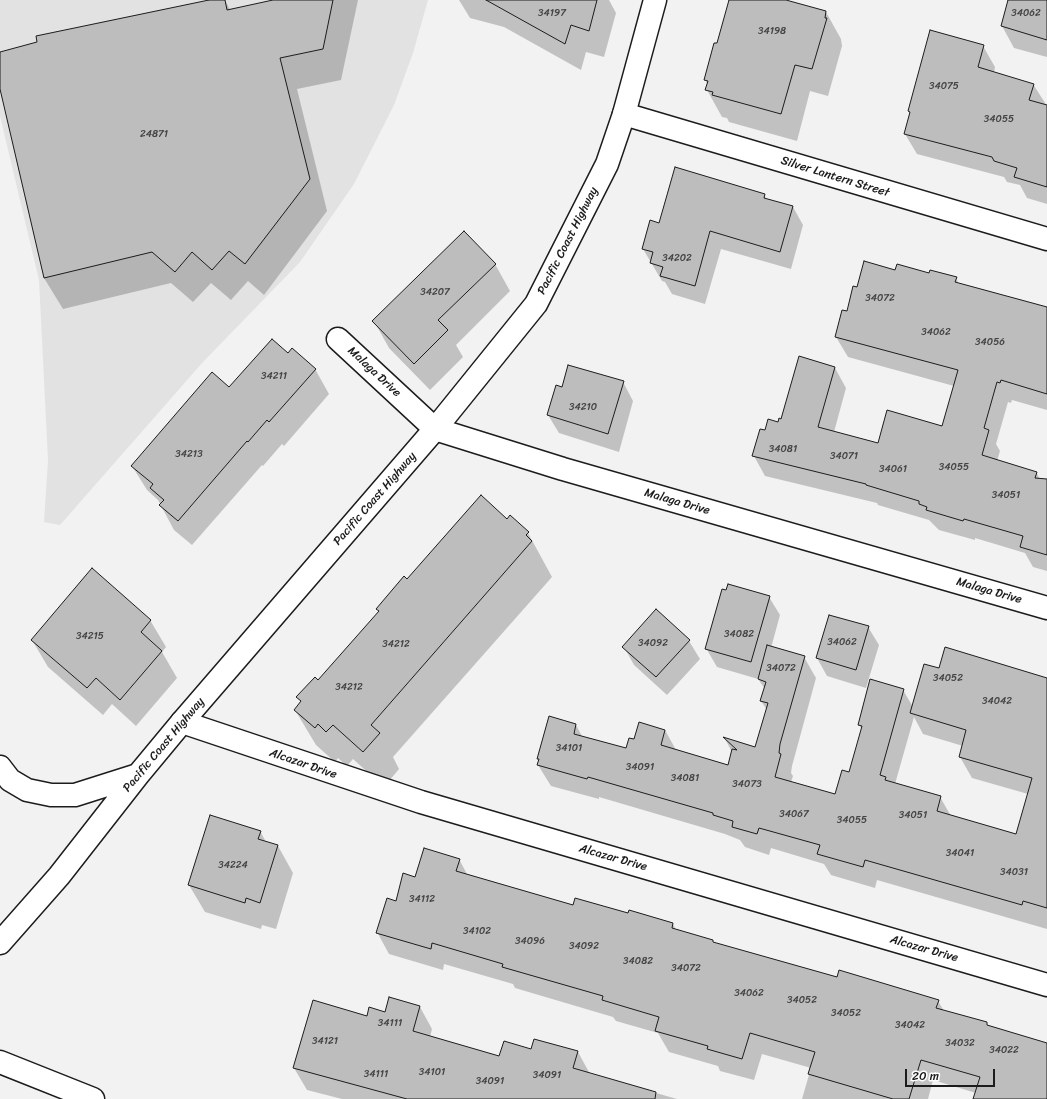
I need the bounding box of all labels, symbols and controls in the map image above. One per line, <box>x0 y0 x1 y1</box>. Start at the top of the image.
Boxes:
house number: 34197 <box>538 7 566 19</box>
house number: 34062 <box>1011 7 1041 19</box>
house number: 34198 <box>758 25 786 37</box>
house number: 34075 <box>929 80 959 92</box>
house number: 34055 <box>984 113 1014 125</box>
house number: 24871 <box>140 128 168 140</box>
street label: Silver Lantern Street <box>779 154 891 200</box>
street label: Pacific Coast Highway <box>535 185 601 297</box>
house number: 34202 <box>662 252 692 264</box>
house number: 34207 <box>420 286 450 298</box>
house number: 34072 <box>865 292 895 304</box>
house number: 34062 <box>921 326 951 338</box>
house number: 34056 <box>975 336 1005 348</box>
street label: Malaga Drive <box>344 344 404 400</box>
house number: 34211 <box>261 370 287 382</box>
house number: 34210 <box>569 401 597 413</box>
house number: 34081 <box>769 443 797 455</box>
house number: 34213 <box>175 448 203 460</box>
street label: Pacific Coast Highway <box>331 449 419 549</box>
house number: 34071 <box>830 450 858 462</box>
house number: 34055 <box>939 461 969 473</box>
house number: 34061 <box>879 463 907 475</box>
street label: Malaga Drive <box>643 486 711 518</box>
house number: 34051 <box>992 489 1020 501</box>
street label: Malaga Drive <box>955 575 1023 607</box>
house number: 34082 <box>724 628 754 640</box>
house number: 34215 <box>76 630 104 642</box>
house number: 34062 <box>827 636 857 648</box>
house number: 34092 <box>638 637 668 649</box>
house number: 34212 <box>382 638 410 650</box>
house number: 34072 <box>766 662 796 674</box>
house number: 34052 <box>933 672 963 684</box>
house number: 34212 <box>335 681 363 693</box>
street label: Pacific Coast Highway <box>120 695 208 795</box>
house number: 34042 <box>982 695 1012 707</box>
house number: 34101 <box>556 742 582 754</box>
street label: Alcazar Drive <box>267 746 339 782</box>
house number: 34091 <box>626 761 654 773</box>
house number: 34081 <box>671 772 699 784</box>
house number: 34073 <box>732 778 762 790</box>
house number: 34067 <box>779 808 809 820</box>
house number: 34051 <box>899 809 927 821</box>
house number: 34055 <box>837 814 867 826</box>
street label: Alcazar Drive <box>577 841 649 875</box>
house number: 34041 <box>946 847 974 859</box>
house number: 34224 <box>218 859 248 871</box>
house number: 34031 <box>1000 866 1028 878</box>
house number: 34112 <box>409 893 435 905</box>
house number: 34102 <box>463 925 491 937</box>
street label: Alcazar Drive <box>888 932 960 966</box>
house number: 34096 <box>515 935 545 947</box>
house number: 34092 <box>569 940 599 952</box>
house number: 34082 <box>623 955 653 967</box>
house number: 34072 <box>671 962 701 974</box>
house number: 34062 <box>734 987 764 999</box>
house number: 34052 <box>787 994 817 1006</box>
house number: 34052 <box>831 1007 861 1019</box>
house number: 34111 <box>378 1017 402 1029</box>
house number: 34042 <box>895 1019 925 1031</box>
house number: 34121 <box>312 1035 338 1047</box>
house number: 34032 <box>945 1037 975 1049</box>
house number: 34022 <box>989 1044 1019 1056</box>
scale bar <box>907 1061 997 1087</box>
text: 20 m <box>912 1065 939 1087</box>
house number: 34101 <box>419 1066 445 1078</box>
house number: 34111 <box>364 1068 388 1080</box>
house number: 34091 <box>533 1069 561 1081</box>
house number: 34091 <box>476 1075 504 1087</box>

